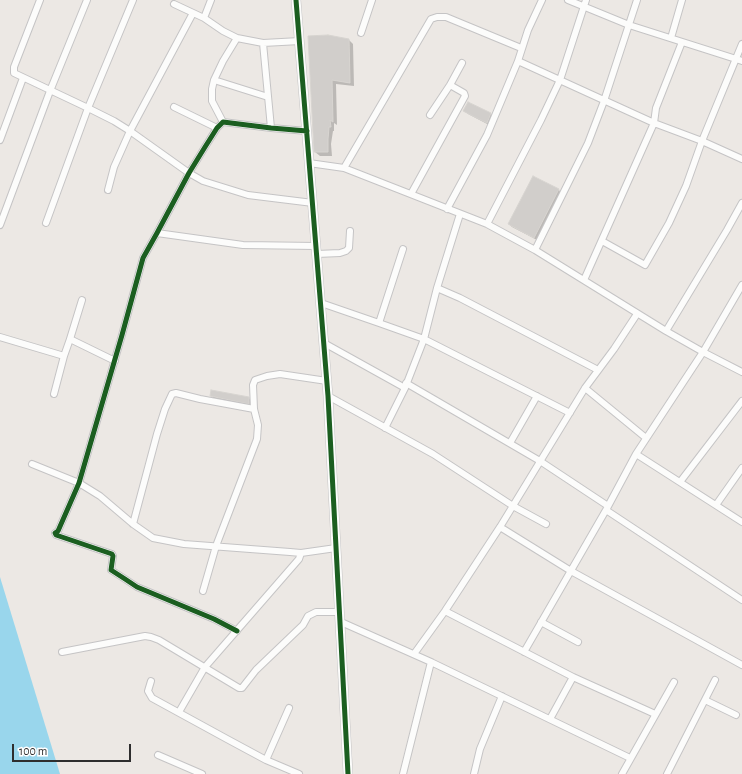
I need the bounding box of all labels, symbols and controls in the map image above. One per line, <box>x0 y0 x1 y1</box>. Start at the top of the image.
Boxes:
scale bar <box>14 736 133 762</box>
text: 100 m <box>19 745 47 757</box>

